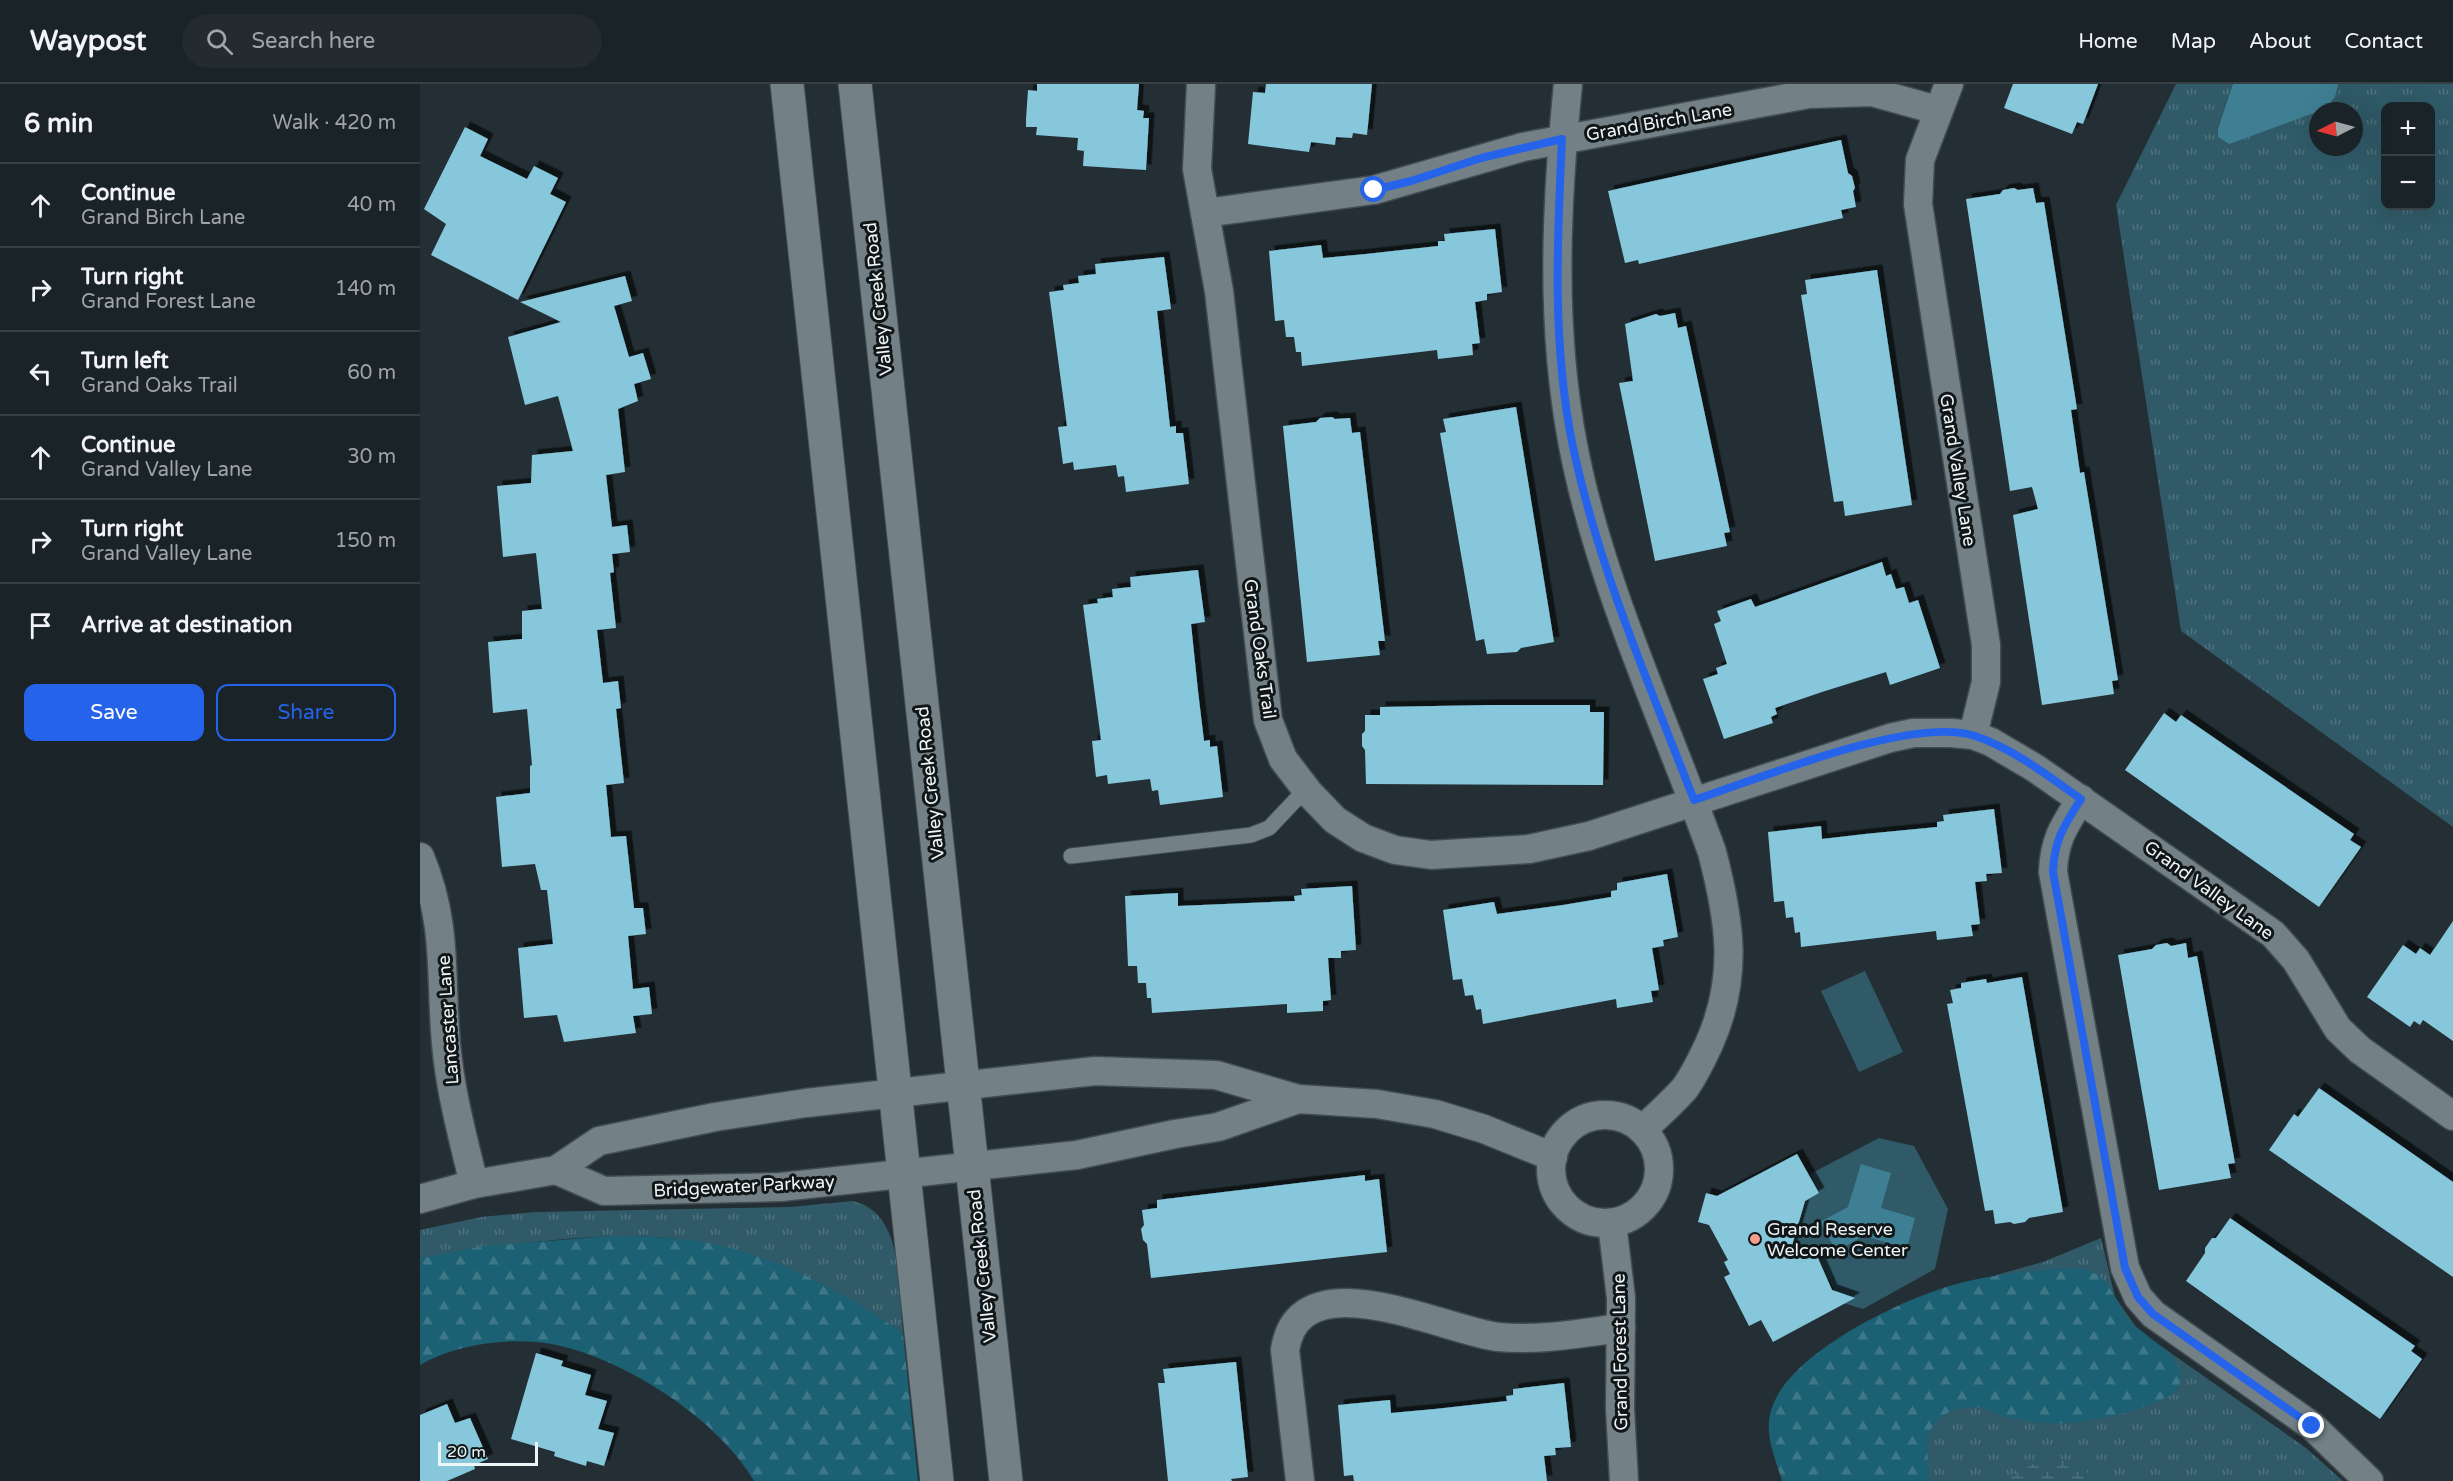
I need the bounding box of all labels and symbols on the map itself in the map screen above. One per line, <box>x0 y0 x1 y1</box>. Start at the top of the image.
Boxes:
street label: Grand Birch Lane <box>1584 98 1734 146</box>
north arrow <box>2309 102 2363 156</box>
route start <box>1360 176 1386 202</box>
street label: Valley Creek Road <box>859 221 897 377</box>
street label: Grand Valley Lane <box>1935 392 1981 548</box>
street label: Grand Oaks Trail <box>1239 578 1281 720</box>
street label: Valley Creek Road <box>911 705 949 861</box>
street label: Grand Valley Lane <box>2140 836 2278 944</box>
street label: Lancaster Lane <box>432 954 464 1086</box>
street label: Bridgewater Parkway <box>653 1170 835 1202</box>
street label: Valley Creek Road <box>963 1188 1001 1344</box>
place label: Grand Reserve Welcome Center <box>1767 1218 1908 1261</box>
marker: Grand Reserve Welcome Center <box>1748 1232 1762 1246</box>
street label: Grand Forest Lane <box>1608 1273 1632 1431</box>
route end <box>2298 1412 2324 1438</box>
scale bar <box>438 1439 538 1466</box>

